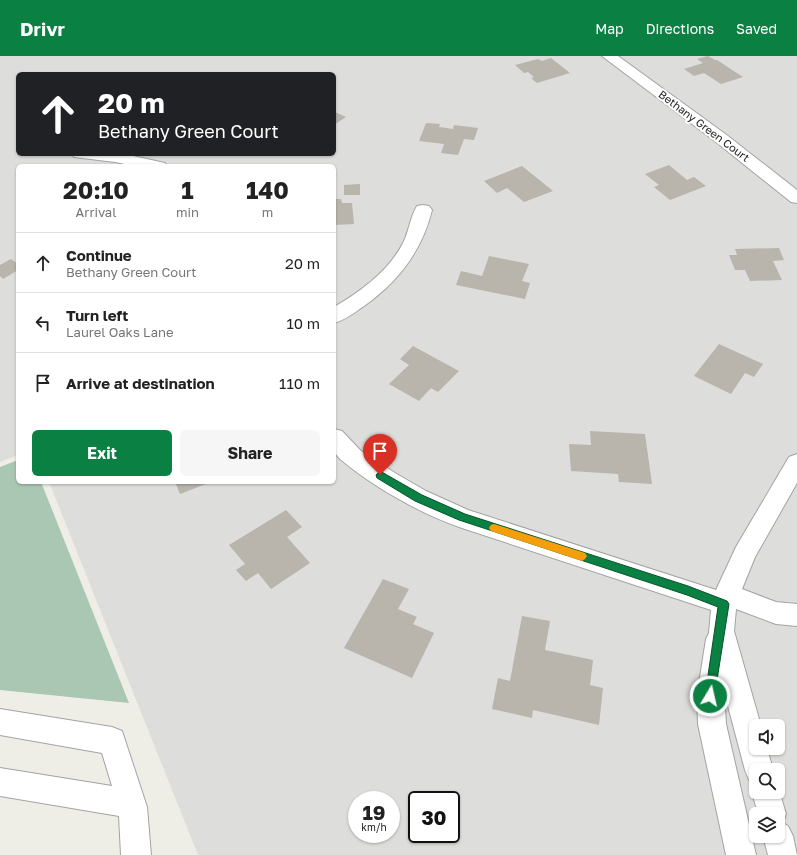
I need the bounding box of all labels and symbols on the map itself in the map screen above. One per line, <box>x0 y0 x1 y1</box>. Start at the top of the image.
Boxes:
street label: Bethany Green Court <box>656 87 752 164</box>
pin <box>363 434 397 475</box>
position arrow <box>689 675 731 717</box>
speed limit sign: 30 <box>408 791 460 843</box>

